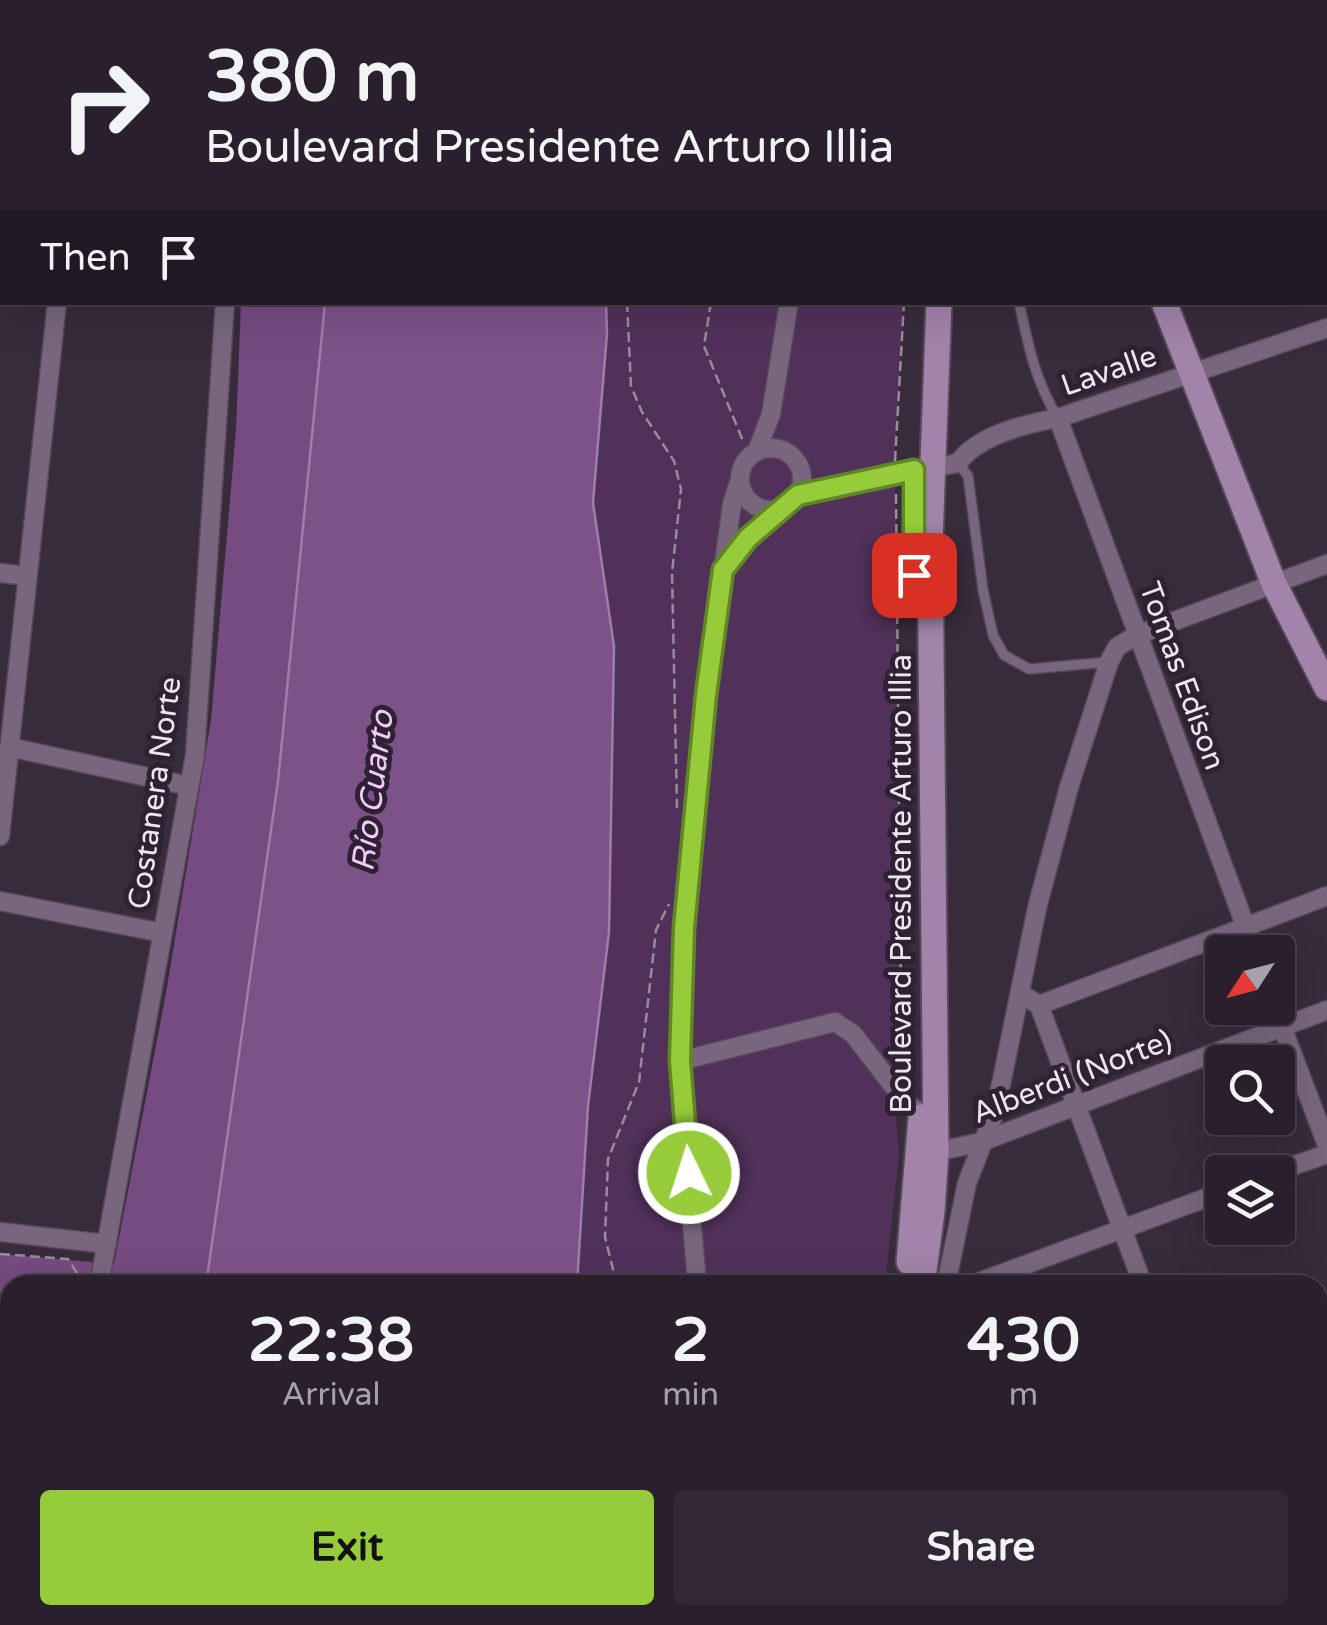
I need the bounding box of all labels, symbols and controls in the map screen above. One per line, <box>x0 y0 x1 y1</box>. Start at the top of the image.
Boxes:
text: 380 m <box>205 36 419 120</box>
icon: right <box>40 40 170 170</box>
text: Boulevard Presidente Arturo Illia <box>205 121 894 175</box>
icon: arrive <box>151 230 206 285</box>
text: Then <box>40 235 131 281</box>
street label: Lavalle <box>1056 337 1162 405</box>
pin <box>872 533 957 618</box>
icon: arrive <box>887 548 942 603</box>
street label: Tomas Edison <box>1131 577 1233 775</box>
street label: Boulevard Presidente Arturo Illia <box>883 654 920 1114</box>
street label: Costanera Norte <box>120 674 190 912</box>
water label: Río Cuarto <box>344 707 402 874</box>
north arrow <box>1205 935 1295 1025</box>
map controls <box>1205 935 1295 1245</box>
street label: Alberdi (Norte) <box>967 1022 1177 1132</box>
button: search <box>1205 1045 1295 1135</box>
position arrow <box>637 1121 741 1225</box>
button: layers <box>1205 1155 1295 1245</box>
text: 22:38 <box>248 1305 414 1377</box>
text: 2 <box>672 1305 709 1377</box>
text: 430 <box>967 1305 1080 1377</box>
text: Arrival <box>282 1376 381 1414</box>
text: min <box>662 1376 719 1414</box>
text: m <box>1009 1376 1038 1414</box>
button: Exit <box>40 1490 654 1605</box>
button: Share <box>674 1490 1288 1605</box>

